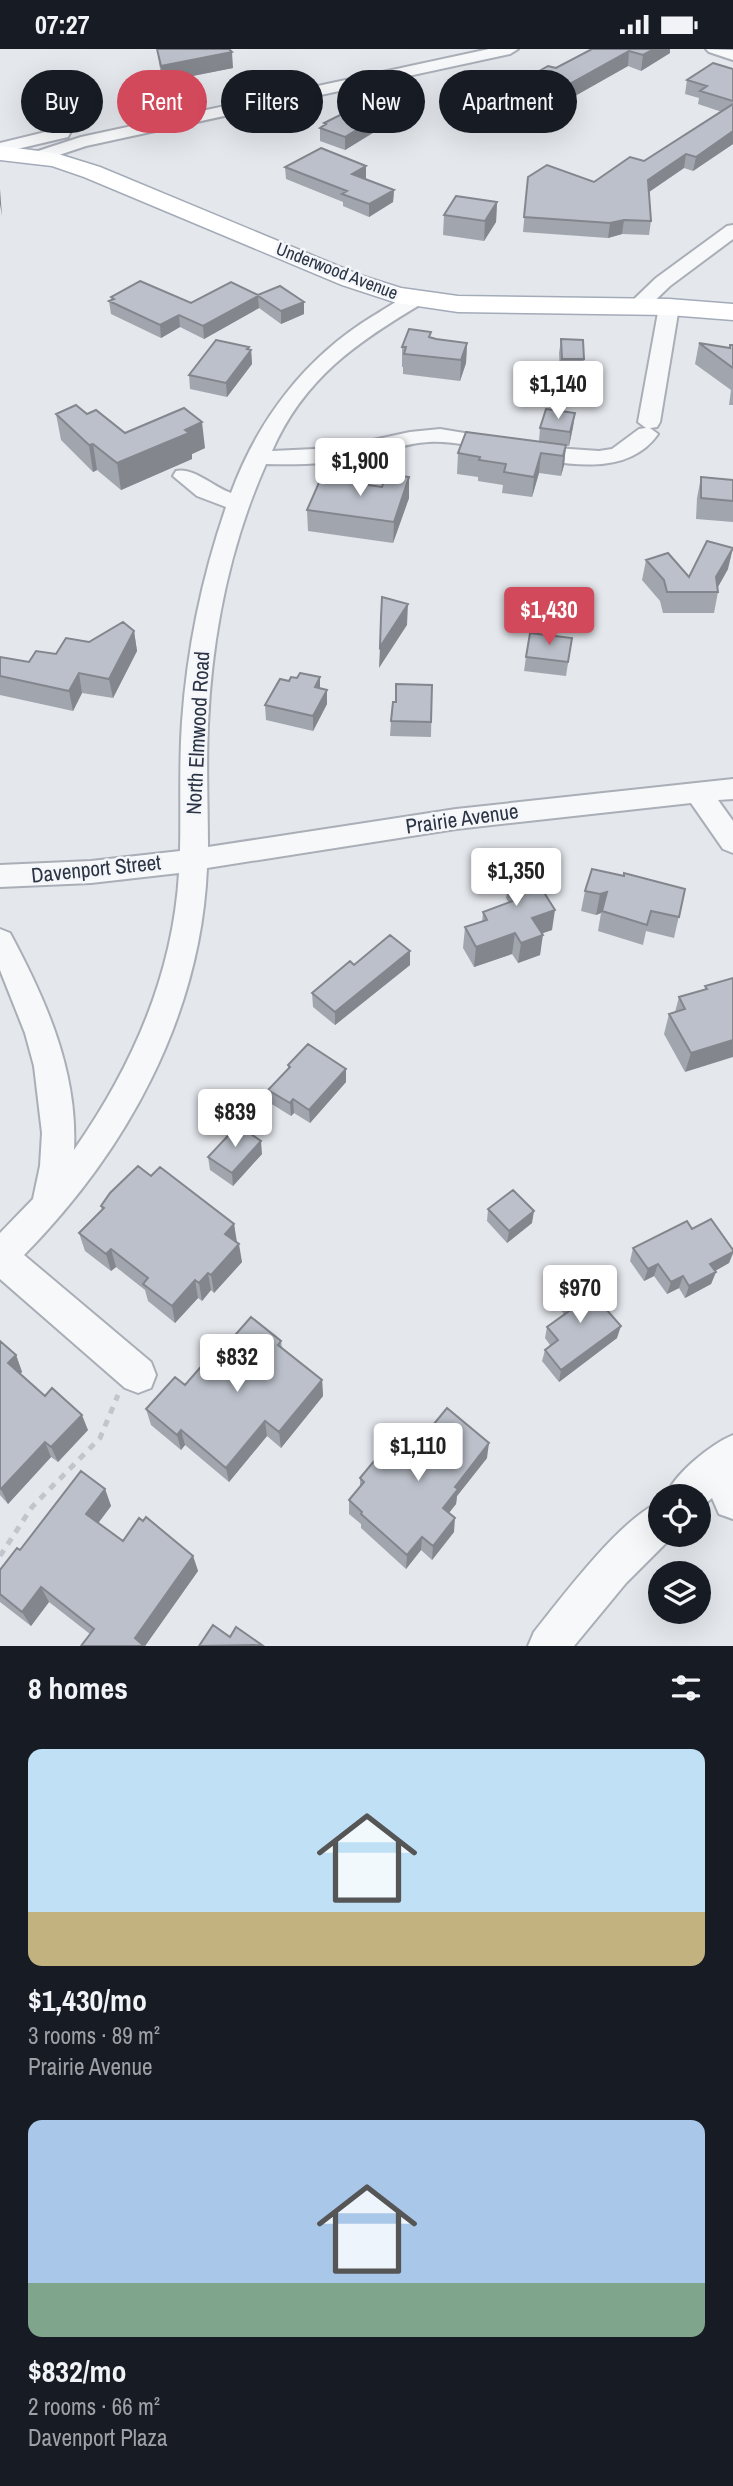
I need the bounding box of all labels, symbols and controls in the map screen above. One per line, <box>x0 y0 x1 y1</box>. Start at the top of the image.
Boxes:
text: 07:27 <box>35 7 90 42</box>
chip: Buy <box>21 70 103 133</box>
chip: Rent <box>117 70 207 133</box>
chip: Filters <box>221 70 323 133</box>
chip: New <box>337 70 425 133</box>
chip: Apartment <box>439 70 577 133</box>
street label: Underwood Avenue <box>273 236 402 305</box>
pin: $1,140 <box>501 361 615 421</box>
text: $1,140 <box>529 368 587 399</box>
pin: $1,900 <box>303 439 417 498</box>
text: $1,900 <box>331 445 389 476</box>
pin: $1,430 <box>492 587 606 647</box>
text: $1,430 <box>520 594 578 625</box>
street label: North Elmwood Road <box>179 650 216 815</box>
street label: Prairie Avenue <box>404 796 520 841</box>
street label: Davenport Street <box>30 847 162 890</box>
pin: $1,350 <box>459 849 573 908</box>
text: $1,350 <box>487 855 545 886</box>
pin: $839 <box>194 1089 276 1149</box>
text: $839 <box>214 1096 256 1127</box>
pin: $970 <box>539 1265 621 1325</box>
text: $970 <box>559 1272 601 1303</box>
pin: $832 <box>196 1335 278 1394</box>
text: $832 <box>216 1341 258 1372</box>
pin: $1,110 <box>361 1423 475 1483</box>
text: $1,110 <box>390 1430 446 1461</box>
map controls <box>648 1484 711 1624</box>
button: locate <box>648 1484 711 1547</box>
button: layers <box>648 1561 711 1624</box>
text: 8 homes <box>28 1668 128 1708</box>
icon: filters <box>667 1669 705 1707</box>
icon: home <box>304 1795 430 1921</box>
text: $1,430/mo <box>28 1980 147 2020</box>
text: 3 rooms · 89 m² <box>28 2020 160 2051</box>
text: Prairie Avenue <box>28 2051 152 2082</box>
icon: home <box>304 2166 430 2292</box>
text: $832/mo <box>28 2351 126 2391</box>
text: 2 rooms · 66 m² <box>28 2391 160 2422</box>
text: Davenport Plaza <box>28 2422 167 2453</box>

